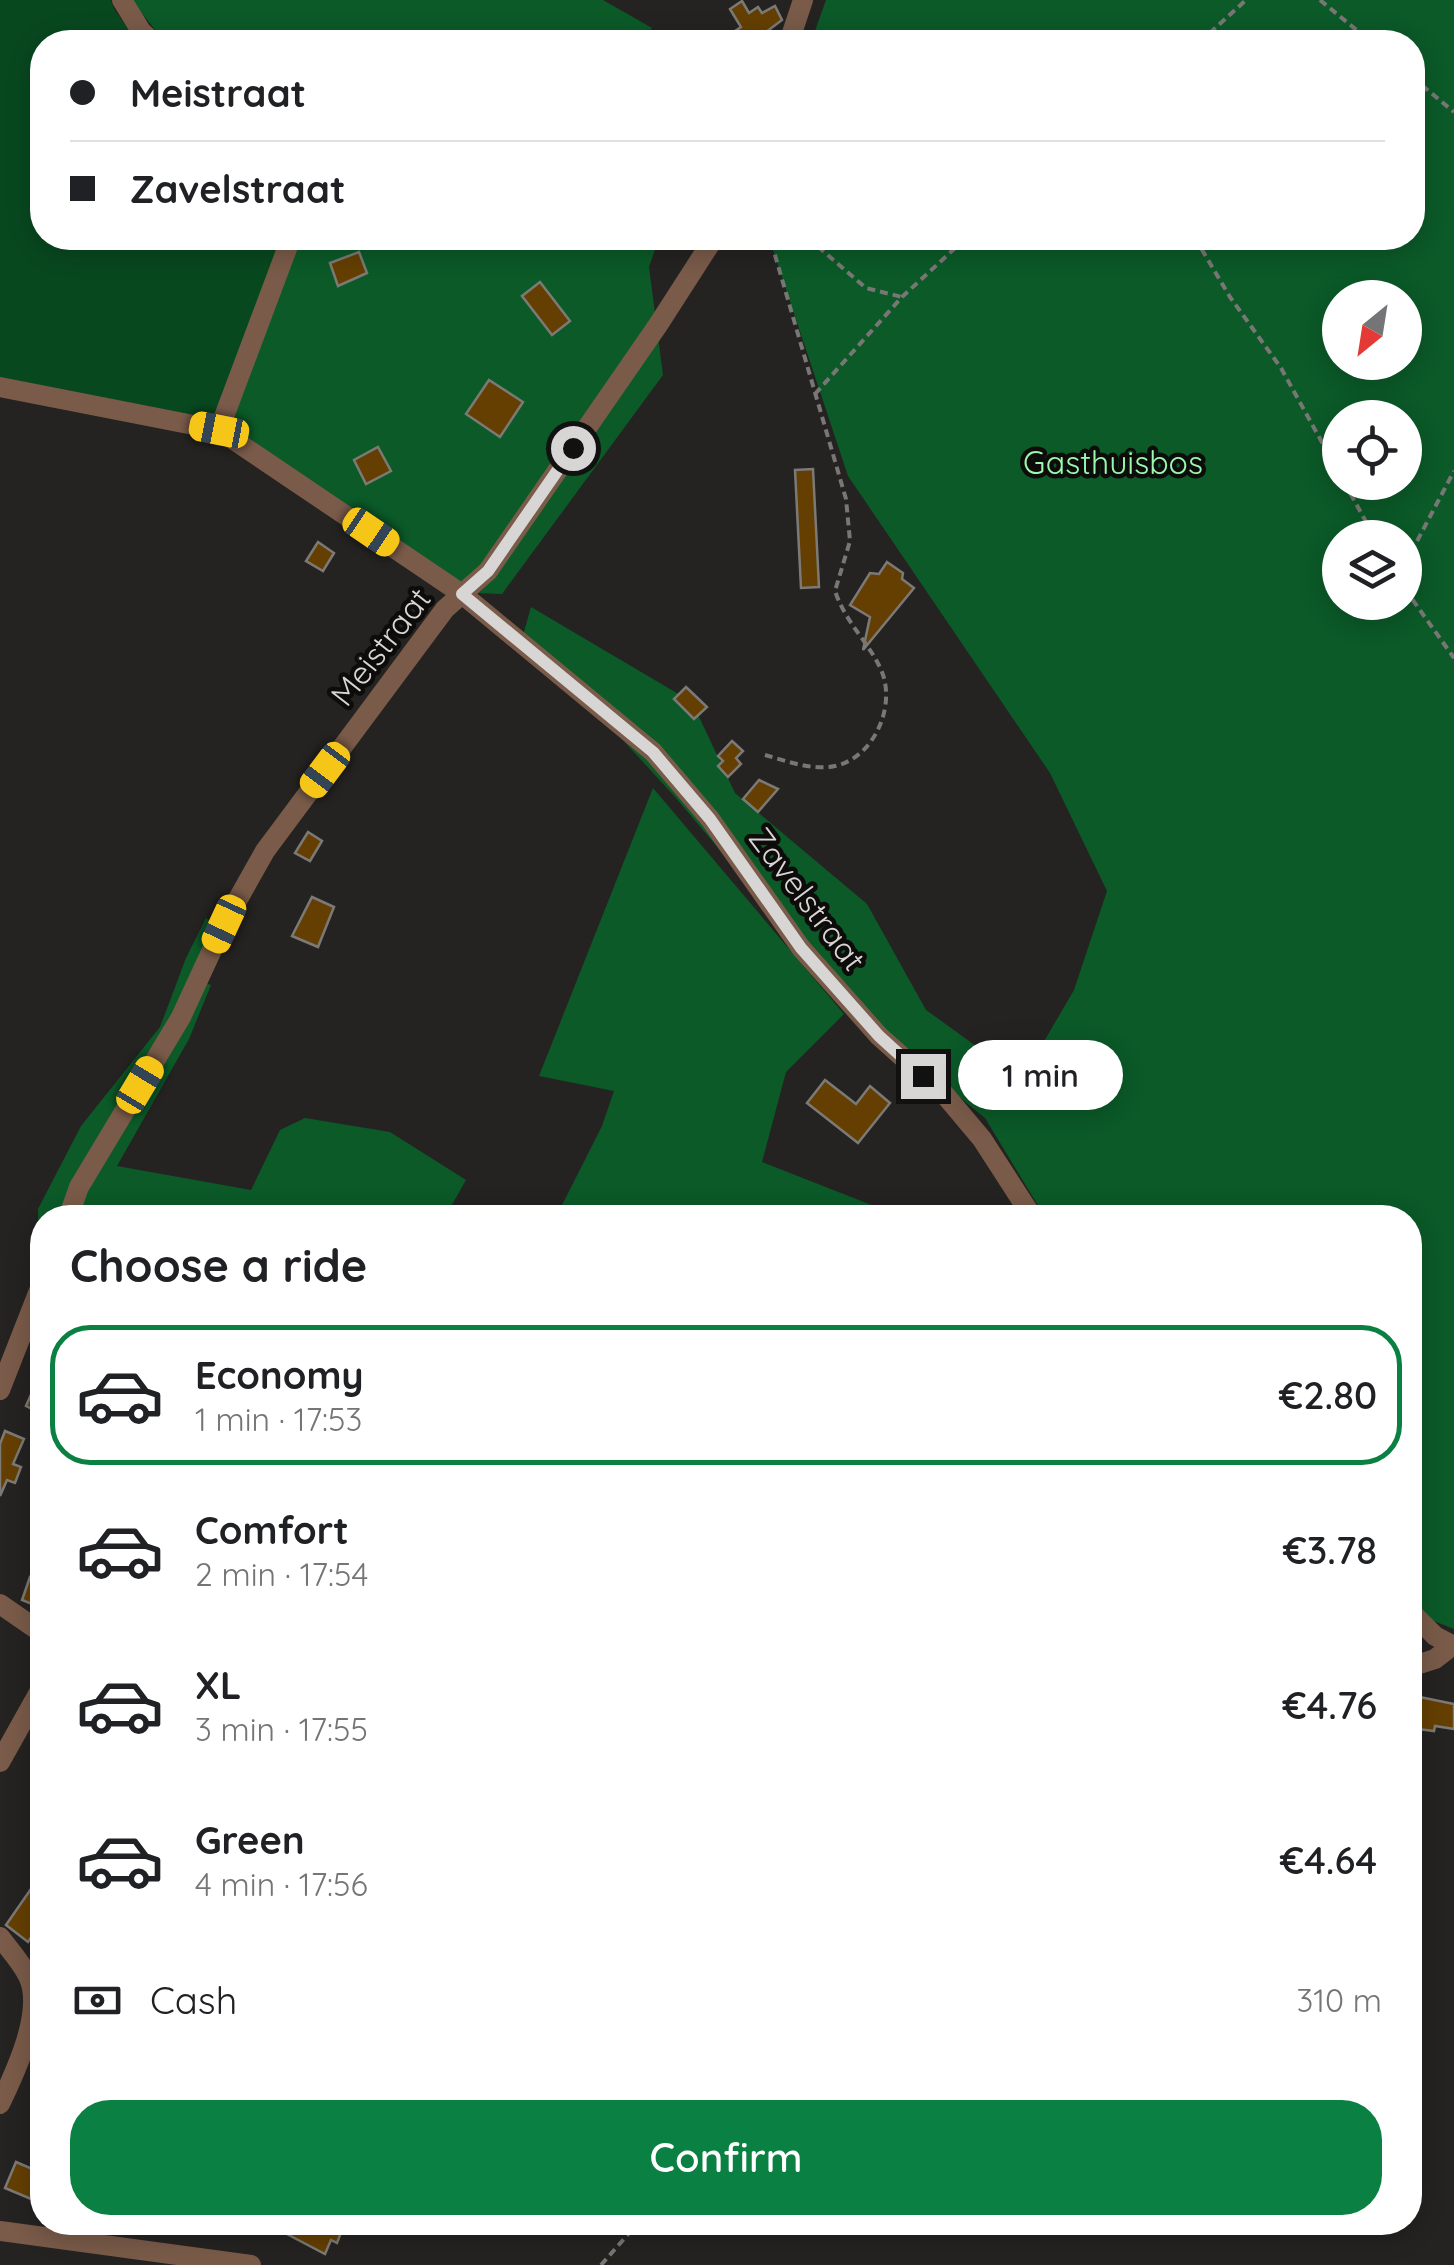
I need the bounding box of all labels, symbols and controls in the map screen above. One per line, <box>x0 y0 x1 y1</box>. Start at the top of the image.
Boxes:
text: Meistraat <box>130 69 306 117</box>
text: Zavelstraat <box>130 165 345 213</box>
north arrow <box>1322 280 1422 380</box>
map controls <box>1322 280 1422 620</box>
button: locate <box>1322 400 1422 500</box>
car <box>187 410 251 450</box>
route start <box>551 426 596 471</box>
park label: Gasthuisbos <box>1023 442 1203 482</box>
car <box>338 503 404 561</box>
button: layers <box>1322 520 1422 620</box>
street label: Meistraat <box>322 579 439 714</box>
car <box>295 737 355 803</box>
street label: Zavelstraat <box>741 819 875 978</box>
car <box>198 890 250 958</box>
callout: 1 min <box>958 1041 1123 1111</box>
car <box>112 1052 168 1118</box>
route end <box>901 1054 946 1099</box>
text: 1 min <box>1002 1055 1079 1095</box>
text: Choose a ride <box>70 1237 367 1293</box>
icon: car <box>75 1350 165 1440</box>
text: Economy <box>195 1351 364 1399</box>
text: €2.80 <box>1279 1371 1377 1419</box>
text: 1 min · 17:53 <box>195 1399 362 1439</box>
icon: car <box>75 1505 165 1595</box>
text: Comfort <box>195 1506 349 1554</box>
text: €3.78 <box>1283 1526 1377 1574</box>
text: 2 min · 17:54 <box>195 1554 368 1594</box>
icon: car <box>75 1660 165 1750</box>
text: XL <box>195 1661 241 1709</box>
text: €4.76 <box>1282 1681 1377 1729</box>
text: 3 min · 17:55 <box>195 1709 368 1749</box>
icon: car <box>75 1815 165 1905</box>
text: Green <box>195 1816 305 1864</box>
text: €4.64 <box>1280 1836 1377 1884</box>
text: 4 min · 17:56 <box>195 1864 368 1904</box>
icon: cash <box>70 1973 125 2028</box>
text: Cash <box>150 1976 237 2024</box>
text: 310 m <box>1296 1980 1382 2020</box>
button: Confirm <box>70 2100 1382 2215</box>

